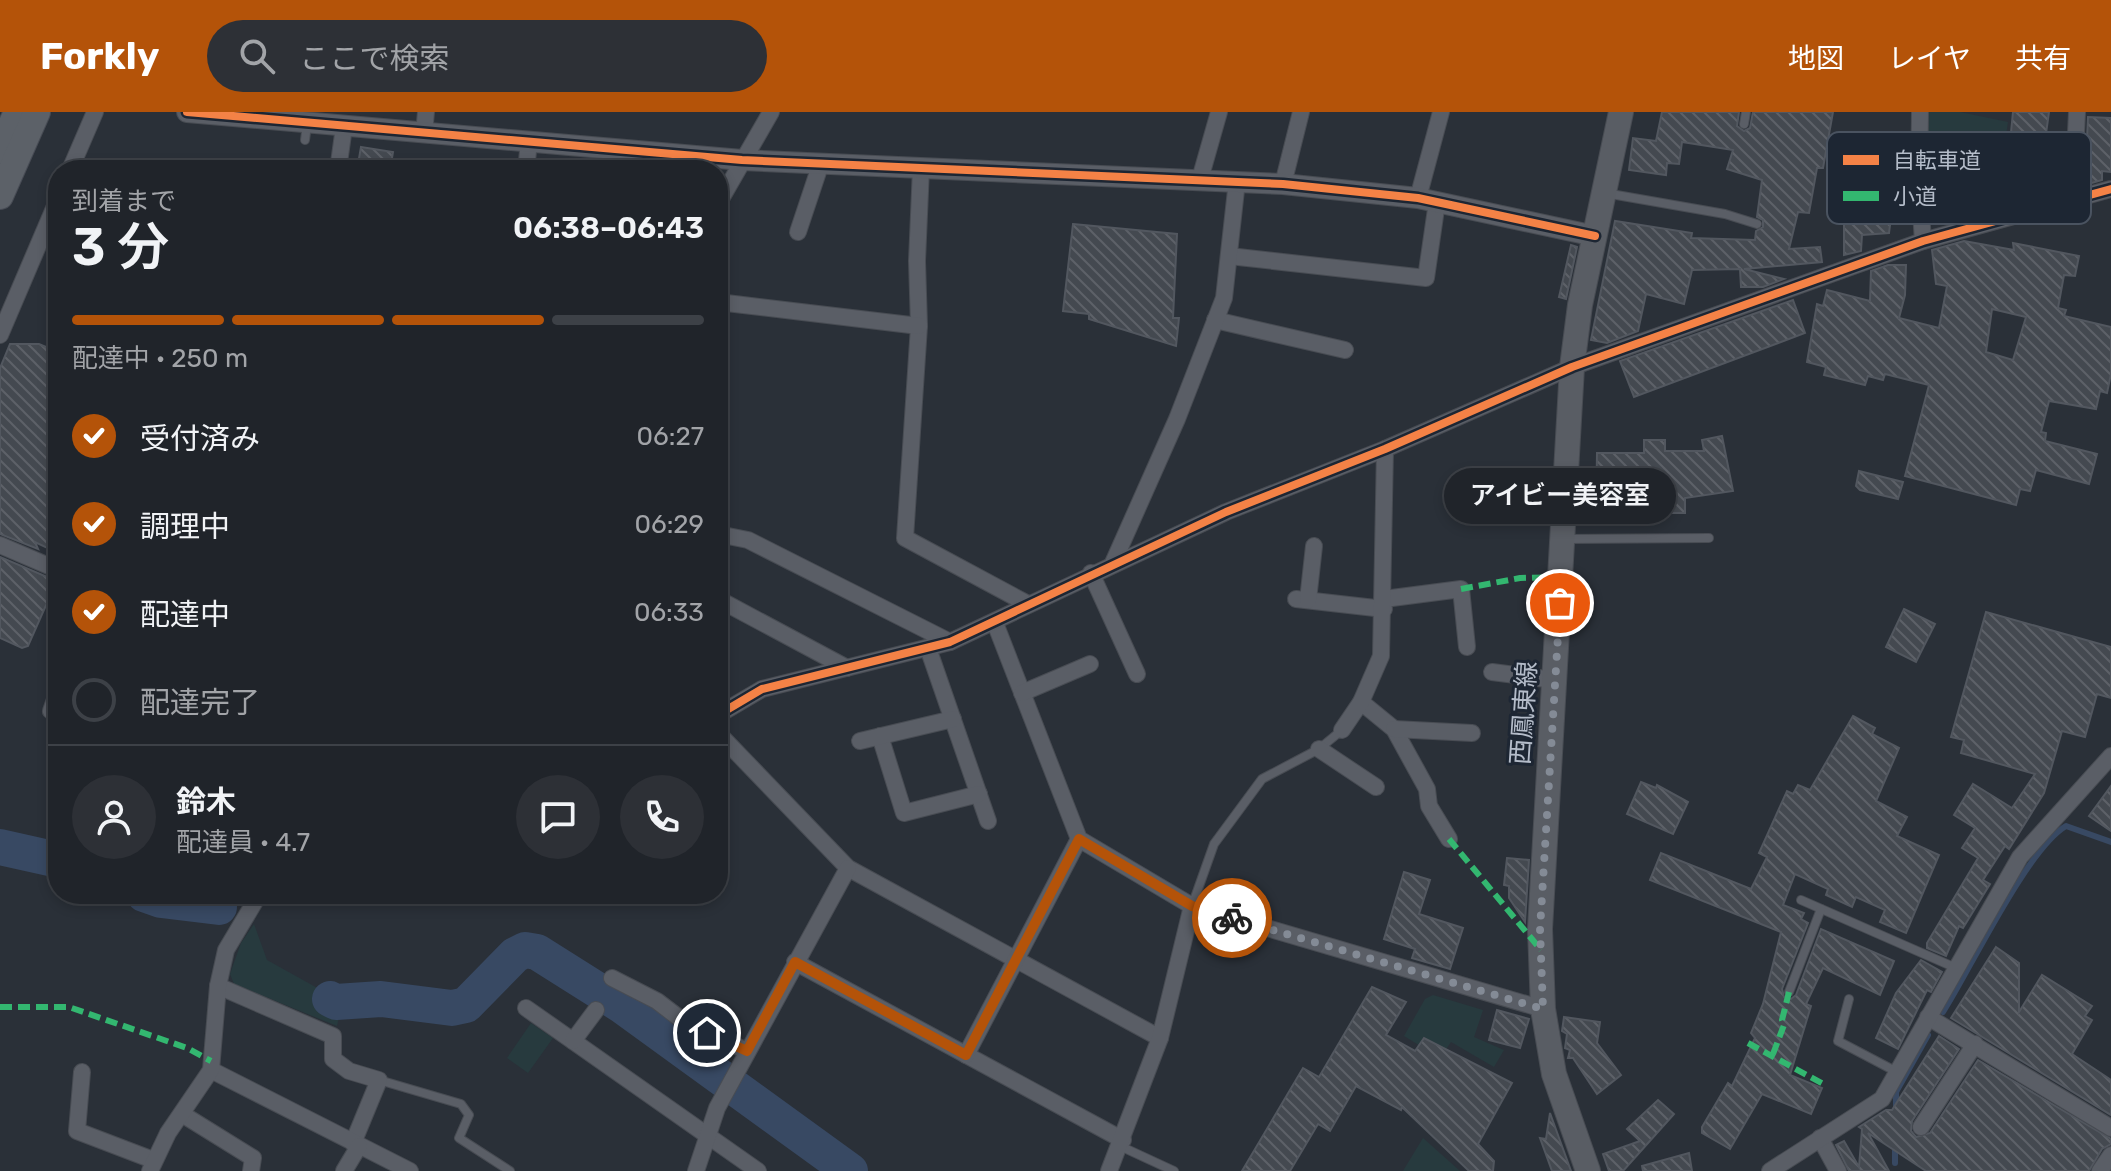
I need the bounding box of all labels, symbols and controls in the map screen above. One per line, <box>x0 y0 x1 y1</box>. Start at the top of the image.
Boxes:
search box <box>207 20 767 92</box>
text: Forkly <box>40 33 159 79</box>
icon: search <box>235 34 279 78</box>
text: ここで検索 <box>299 41 449 77</box>
text: 地図 <box>1788 42 1844 75</box>
text: レイヤ <box>1888 42 1971 75</box>
text: 共有 <box>2015 42 2071 75</box>
legend <box>1827 132 2091 224</box>
text: 自転車道 <box>1893 147 1981 174</box>
text: 小道 <box>1893 183 1937 210</box>
text: 到着まで <box>72 186 176 217</box>
text: 06:38–06:43 <box>513 210 704 246</box>
text: 3 分 <box>72 216 169 278</box>
text: 配達中 · 250 m <box>72 343 248 374</box>
icon: check <box>72 414 116 458</box>
text: 受付済み <box>140 421 260 457</box>
text: 06:27 <box>637 421 704 452</box>
callout: アイビー美容室 <box>1444 467 1676 523</box>
text: アイビー美容室 <box>1470 480 1650 511</box>
icon: check <box>72 502 116 546</box>
text: 調理中 <box>140 509 230 545</box>
text: 06:29 <box>634 509 704 540</box>
pin <box>1526 569 1594 637</box>
icon: bag <box>1538 581 1582 625</box>
icon: check <box>72 590 116 634</box>
text: 配達中 <box>140 597 230 633</box>
text: 06:33 <box>634 597 704 628</box>
street label: 西鳳東線 <box>1505 660 1543 766</box>
text: 配達完了 <box>140 685 260 721</box>
button: person <box>72 775 156 859</box>
button: chat <box>516 775 600 859</box>
button: phone <box>620 775 704 859</box>
text: 鈴木 <box>176 784 236 820</box>
text: 配達員 · 4.7 <box>176 827 310 858</box>
courier <box>1192 878 1272 958</box>
icon: bike <box>1210 896 1254 940</box>
pin <box>673 999 741 1067</box>
icon: home <box>685 1011 729 1055</box>

